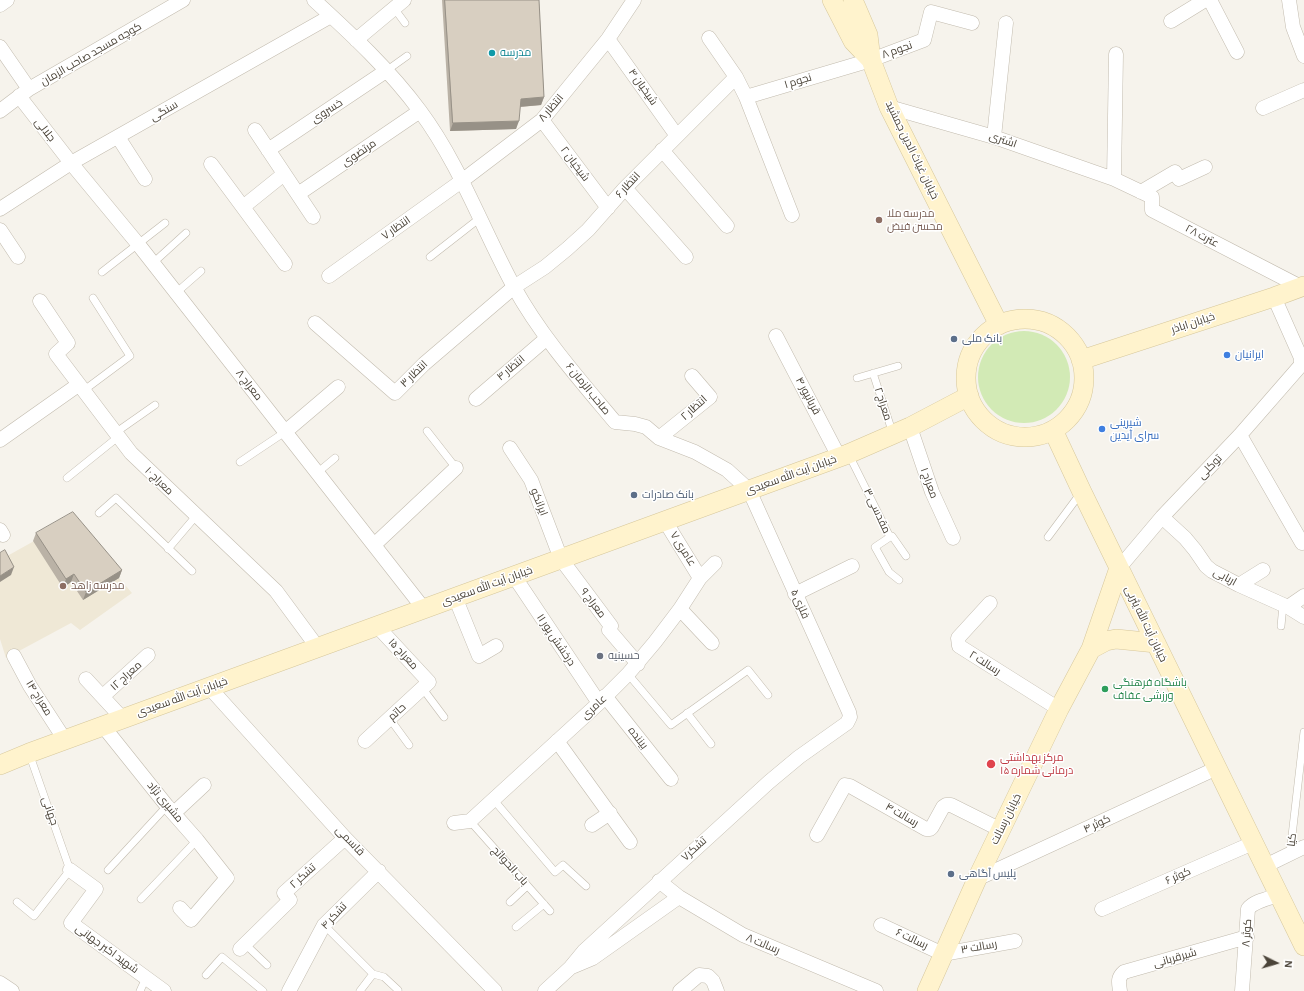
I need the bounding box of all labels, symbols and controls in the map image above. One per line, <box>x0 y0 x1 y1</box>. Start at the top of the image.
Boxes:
street label: کوچه مسجد صاحب الزمان <box>38 20 144 88</box>
street label: نجوم ۸ <box>880 38 914 62</box>
place label: مدرسه <box>500 46 531 60</box>
marker: مدرسه <box>487 48 497 58</box>
street label: شیخیان ۴ <box>626 66 660 108</box>
street label: نجوم ۱ <box>783 71 813 91</box>
street label: انتظار ۸ <box>535 92 567 124</box>
street label: خسروی <box>309 96 345 126</box>
street label: سنگی <box>148 98 180 124</box>
street label: خیابان غیاث الدین جمشید <box>882 99 942 201</box>
street label: جلالی <box>32 116 58 144</box>
street label: اشتری <box>987 129 1019 151</box>
street label: مرتضوی <box>339 137 379 169</box>
street label: شیخیان ۲ <box>558 144 592 184</box>
street label: انتظار ۶ <box>613 169 643 201</box>
place label: مدرسه ملا محسن فیض <box>887 207 943 233</box>
street label: انتظار ۷ <box>379 213 413 243</box>
marker: مدرسه ملا محسن فیض <box>874 215 884 225</box>
street label: عترت ۲۸ <box>1183 222 1221 250</box>
street label: خیابان اباذر <box>1169 310 1217 336</box>
place label: بانک ملی <box>962 332 1002 346</box>
marker: بانک ملی <box>949 334 959 344</box>
place label: ایرانیان <box>1235 348 1264 362</box>
marker: ایرانیان <box>1222 350 1232 360</box>
street label: انتظار ۴ <box>494 352 528 384</box>
street label: انتظار ۳ <box>398 358 430 390</box>
street label: صاحب الزمان ۶ <box>563 360 613 418</box>
street label: معراج ۸ <box>233 367 265 403</box>
street label: قربانپور ۴ <box>793 375 823 417</box>
street label: معراج ۲ <box>871 386 895 422</box>
street label: انتظار ۲ <box>678 393 710 423</box>
place label: شیرینی سرای آیدین <box>1110 416 1159 442</box>
marker: شیرینی سرای آیدین <box>1097 424 1107 434</box>
street label: خیابان آیت الله سعیدی <box>744 452 838 498</box>
street label: توکلی <box>1195 452 1225 482</box>
street label: معراج ۱۰ <box>142 464 176 498</box>
street label: معراج ۱ <box>917 466 941 500</box>
street label: ایرانکو <box>528 486 550 518</box>
street label: مقدسی ۳ <box>861 486 893 536</box>
place label: بانک صادرات <box>642 488 694 502</box>
marker: بانک صادرات <box>629 490 639 500</box>
street label: عامری ۷ <box>667 529 699 569</box>
street label: خیابان آیت الله سعیدی <box>440 563 534 609</box>
street label: اربابی <box>1211 565 1239 589</box>
place label: مدرسه زاهد <box>71 579 125 593</box>
marker: مدرسه زاهد <box>58 581 68 591</box>
street label: خیابان آیت الله یثربی <box>1122 584 1170 664</box>
street label: معراج ۹ <box>577 585 609 621</box>
street label: فلزی ۵ <box>788 587 812 621</box>
street label: درخشش پور ۱۱ <box>534 611 578 669</box>
street label: معراج ۱۵ <box>385 636 421 672</box>
street label: رسالت ۲ <box>967 648 1003 678</box>
place label: حسینیه <box>608 649 640 663</box>
marker: حسینیه <box>595 651 605 661</box>
street label: معراج ۱۲ <box>108 658 144 694</box>
street label: خیابان آیت الله سعیدی <box>135 674 229 720</box>
place label: باشگاه فرهنگی ورزشی عفاف <box>1113 676 1187 702</box>
street label: معراج ۱۴ <box>23 678 55 718</box>
marker: باشگاه فرهنگی ورزشی عفاف <box>1100 684 1110 694</box>
street label: عامری <box>579 692 609 722</box>
street label: حاتم <box>385 701 409 723</box>
street label: بیننده <box>625 724 651 752</box>
place label: مرکز بهداشتی درمانی شماره ۱۵ <box>1000 751 1073 777</box>
marker: مرکز بهداشتی درمانی شماره ۱۵ <box>985 758 997 770</box>
street label: مشیری نژاد <box>144 779 186 825</box>
street label: خیابان رسالت <box>988 791 1024 847</box>
street label: جهانی <box>39 795 61 827</box>
street label: رسالت ۴ <box>883 800 921 830</box>
street label: کوثر ۴ <box>1081 812 1113 836</box>
street label: قاسمی <box>333 823 367 859</box>
street label: کیا <box>1285 833 1299 847</box>
street label: تشکر۷ <box>679 834 709 864</box>
street label: باب الحوائج <box>489 844 531 888</box>
street label: تشکر ۲ <box>287 861 319 891</box>
street label: کوثر ۶ <box>1163 865 1193 887</box>
place label: پلیس آگاهی <box>959 867 1016 881</box>
marker: پلیس آگاهی <box>946 869 956 879</box>
street label: تشکر ۴ <box>318 900 350 932</box>
street label: کوثر ۸ <box>1239 918 1255 948</box>
street label: شهید اکبر جهانی <box>73 922 141 976</box>
street label: رسالت ۶ <box>894 926 930 952</box>
street label: رسالت ۸ <box>744 931 782 957</box>
street label: رسالت ۳ <box>960 937 998 957</box>
north arrow <box>1256 943 1296 983</box>
street label: شیرقربانی <box>1152 946 1198 970</box>
text: N <box>1283 960 1294 968</box>

